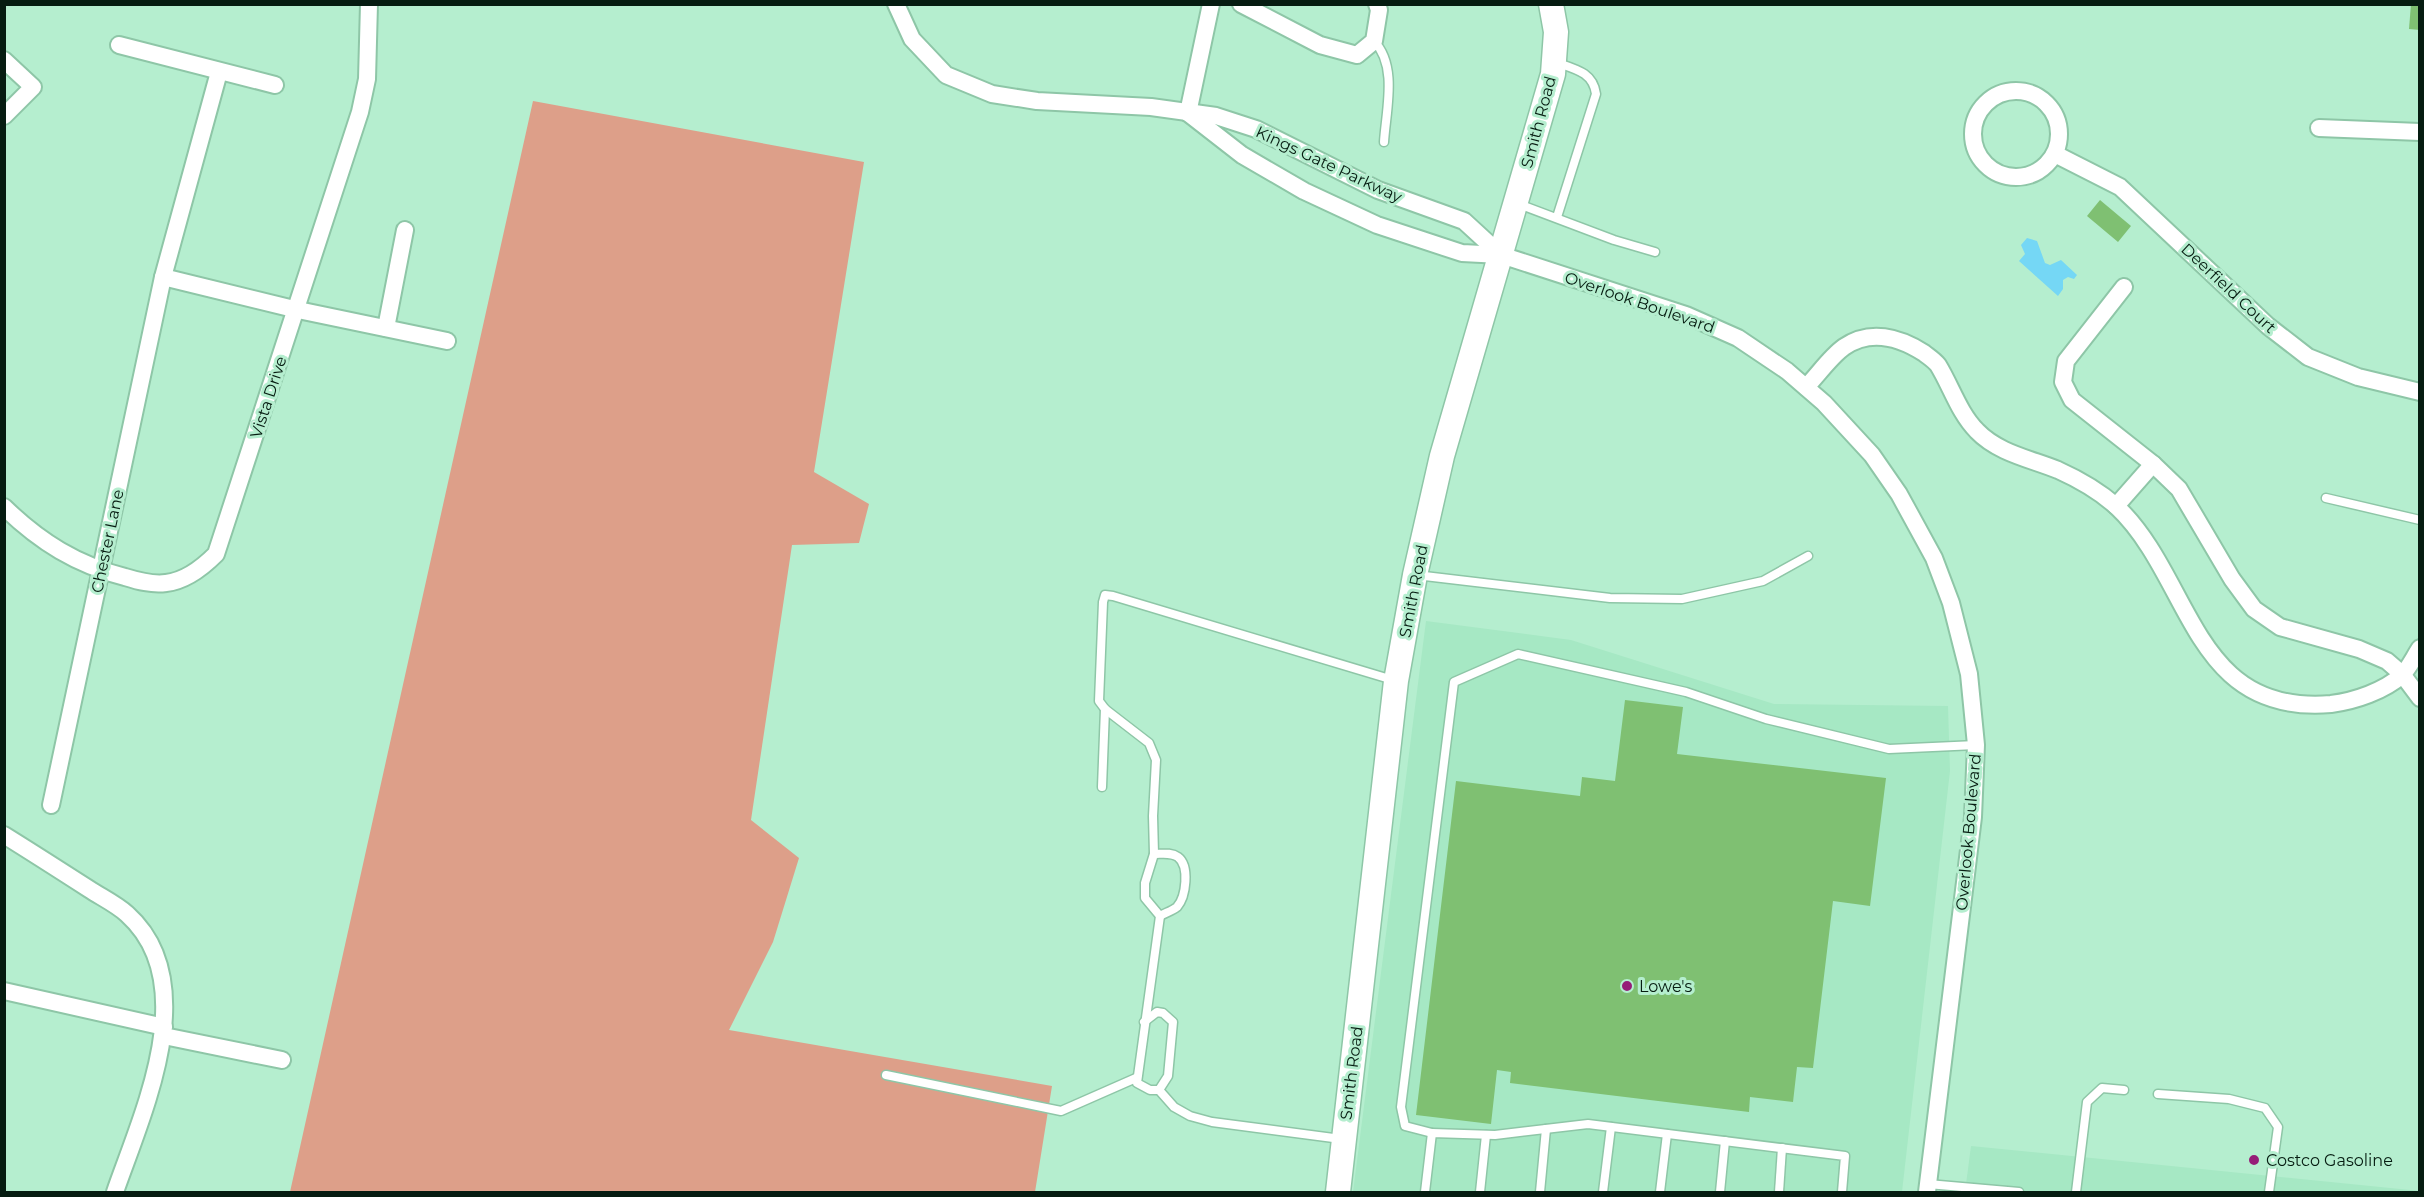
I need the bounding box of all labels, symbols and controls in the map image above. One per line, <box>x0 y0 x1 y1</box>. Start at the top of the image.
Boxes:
street label: Smith Road <box>1517 74 1560 170</box>
street label: Kings Gate Parkway <box>1253 122 1405 207</box>
street label: Deerfield Court <box>2177 240 2280 338</box>
street label: Overlook Boulevard <box>1562 268 1717 337</box>
street label: Vista Drive <box>246 354 291 440</box>
street label: Chester Lane <box>87 488 128 595</box>
street label: Smith Road <box>1395 543 1432 639</box>
street label: Overlook Boulevard <box>1952 753 1985 911</box>
place label: Lowe's <box>1639 977 1692 996</box>
marker: Lowe's <box>1620 979 1634 993</box>
street label: Smith Road <box>1336 1025 1367 1121</box>
place label: Costco Gasoline <box>2266 1151 2393 1170</box>
marker: Costco Gasoline <box>2247 1153 2261 1167</box>

